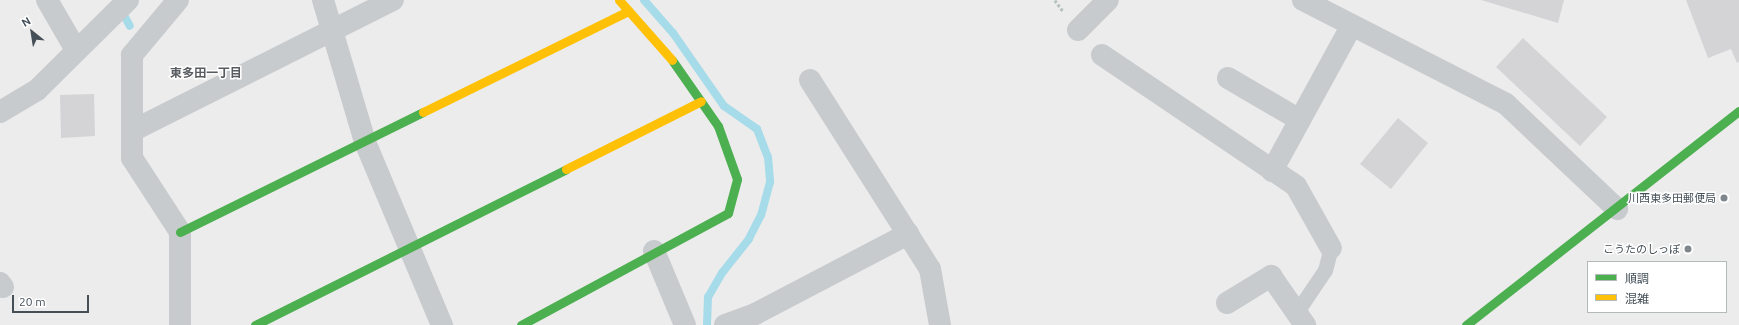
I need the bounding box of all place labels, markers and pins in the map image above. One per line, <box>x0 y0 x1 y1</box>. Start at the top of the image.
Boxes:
place label: 川西東多田郵便局 <box>1628 191 1716 205</box>
marker: 川西東多田郵便局 <box>1719 193 1729 203</box>
place label: こうたのしっぽ <box>1603 242 1680 256</box>
marker: こうたのしっぽ <box>1683 244 1693 254</box>

